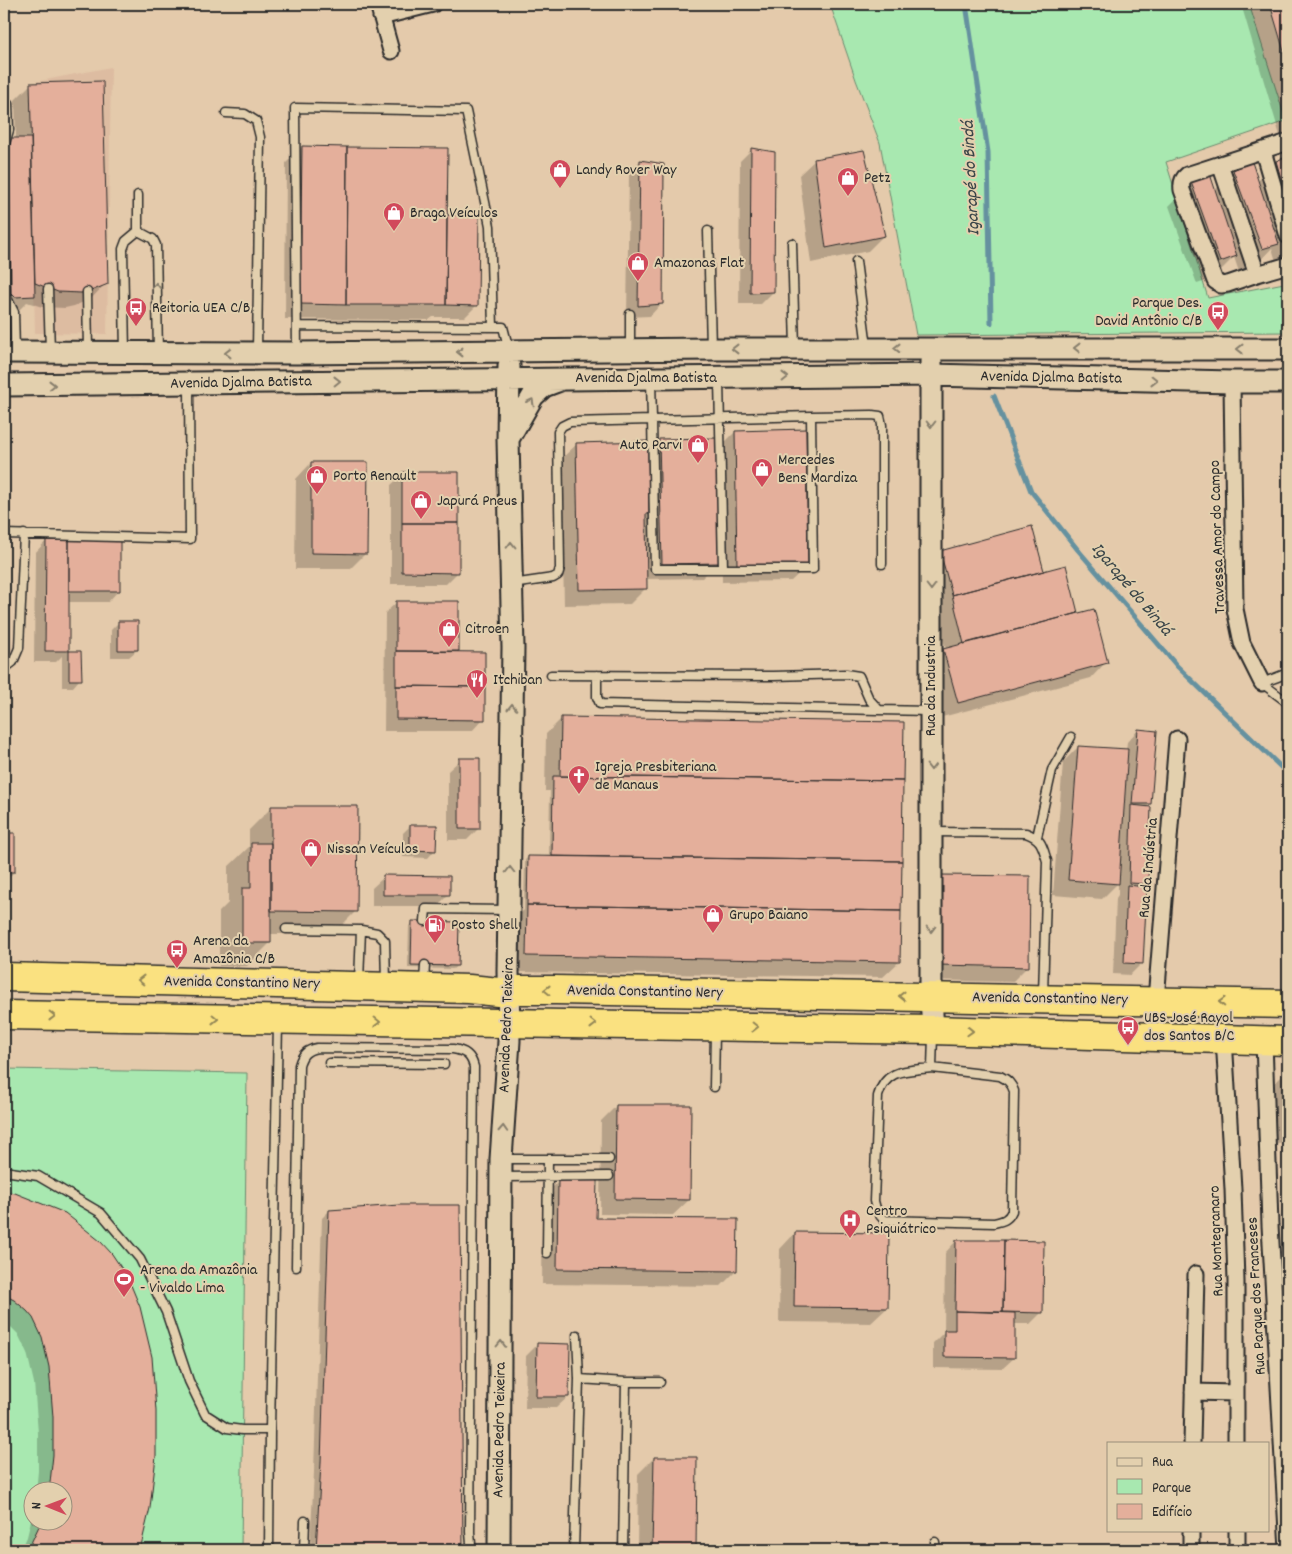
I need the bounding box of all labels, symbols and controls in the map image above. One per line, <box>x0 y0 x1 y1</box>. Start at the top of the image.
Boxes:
water label: Igarapé do Bindá <box>956 118 988 236</box>
shop icon: Landy Rover Way <box>548 158 572 189</box>
place label: Landy Rover Way <box>576 159 677 182</box>
shop icon: Petz <box>836 166 860 197</box>
place label: Petz <box>864 167 890 190</box>
shop icon: Braga Veículos <box>382 201 406 232</box>
place label: Braga Veículos <box>410 202 498 225</box>
shop icon: Amazonas Flat <box>626 251 650 282</box>
place label: Amazonas Flat <box>654 252 744 275</box>
one-way arrow <box>151 282 161 290</box>
place label: Parque Des. David Antônio C/B <box>1095 292 1202 333</box>
bus stop icon: Reitoria UEA C/B <box>124 296 148 327</box>
place label: Reitoria UEA C/B <box>152 297 250 320</box>
bus stop icon: Parque Des. David Antônio C/B <box>1206 300 1230 331</box>
one-way arrow <box>893 343 901 354</box>
one-way arrow <box>1073 343 1080 353</box>
one-way arrow <box>730 344 738 354</box>
one-way arrow <box>1235 344 1243 354</box>
one-way arrow <box>456 347 464 357</box>
one-way arrow <box>224 348 232 358</box>
street label: Avenida Djalma Batista <box>980 365 1122 391</box>
street label: Avenida Djalma Batista <box>575 367 717 390</box>
street label: Avenida Djalma Batista <box>170 370 312 396</box>
one-way arrow <box>781 372 789 382</box>
one-way arrow <box>1151 375 1159 386</box>
one-way arrow <box>334 376 342 387</box>
one-way arrow <box>49 380 57 390</box>
one-way arrow <box>525 398 535 407</box>
one-way arrow <box>926 420 936 428</box>
shop icon: Auto Parvi <box>686 433 710 464</box>
place label: Auto Parvi <box>619 434 682 457</box>
place label: Mercedes Bens Mardiza <box>778 449 858 490</box>
shop icon: Mercedes Bens Mardiza <box>750 457 774 488</box>
street label: Travessa Amor do Campo <box>1204 460 1232 614</box>
shop icon: Porto Renault <box>305 464 329 495</box>
place label: Porto Renault <box>333 465 416 488</box>
shop icon: Japurá Pneus <box>409 489 433 520</box>
place label: Japurá Pneus <box>437 490 518 513</box>
water label: Igarapé do Bindá <box>1084 538 1179 644</box>
one-way arrow <box>506 541 516 548</box>
one-way arrow <box>926 583 936 591</box>
shop icon: Citroen <box>437 617 461 648</box>
place label: Citroen <box>465 618 509 641</box>
street label: Rua da Industria <box>920 635 943 736</box>
restaurant icon: Itchiban <box>465 668 489 699</box>
place label: Itchiban <box>493 669 542 692</box>
one-way arrow <box>507 703 517 711</box>
place label: Igreja Presbiteriana de Manaus <box>595 756 717 797</box>
one-way arrow <box>926 763 936 771</box>
church icon: Igreja Presbiteriana de Manaus <box>567 764 591 795</box>
street label: Rua da Indústria <box>1133 817 1165 919</box>
shop icon: Nissan Veículos <box>299 837 323 868</box>
place label: Nissan Veículos <box>327 838 419 861</box>
one-way arrow <box>505 866 515 874</box>
shop icon: Grupo Baiano <box>701 903 725 934</box>
place label: Grupo Baiano <box>729 904 808 927</box>
fuel station icon: Posto Shell <box>423 913 447 944</box>
place label: Posto Shell <box>451 914 518 937</box>
one-way arrow <box>926 926 936 933</box>
place label: Arena da Amazônia C/B <box>193 930 275 971</box>
bus stop icon: Arena da Amazônia C/B <box>165 938 189 969</box>
street label: Avenida Pedro Teixeira <box>493 956 521 1093</box>
street label: Avenida Constantino Nery <box>164 970 321 996</box>
one-way arrow <box>137 975 145 986</box>
street label: Avenida Constantino Nery <box>567 979 724 1005</box>
one-way arrow <box>543 985 550 995</box>
street label: Avenida Constantino Nery <box>972 986 1129 1012</box>
one-way arrow <box>898 991 906 1001</box>
one-way arrow <box>1218 997 1226 1008</box>
place label: UBS José Rayol dos Santos B/C <box>1144 1007 1235 1048</box>
one-way arrow <box>49 1011 57 1021</box>
one-way arrow <box>212 1014 219 1024</box>
bus stop icon: UBS José Rayol dos Santos B/C <box>1116 1015 1140 1046</box>
one-way arrow <box>374 1016 382 1027</box>
one-way arrow <box>589 1019 597 1030</box>
one-way arrow <box>752 1022 760 1032</box>
one-way arrow <box>967 1026 975 1036</box>
one-way arrow <box>498 1125 509 1133</box>
street label: Rua Montegranaro <box>1204 1185 1230 1297</box>
place label: Centro Psiquiátrico <box>866 1200 936 1241</box>
hospital icon: Centro Psiquiátrico <box>838 1208 862 1239</box>
street label: Rua Parque dos Franceses <box>1241 1216 1273 1376</box>
place label: Arena da Amazônia - Vivaldo Lima <box>140 1259 258 1300</box>
sports icon: Arena da Amazônia - Vivaldo Lima <box>112 1267 136 1298</box>
one-way arrow <box>496 1340 506 1348</box>
street label: Avenida Pedro Teixeira <box>487 1361 513 1498</box>
legend <box>1107 1442 1270 1532</box>
text: Rua <box>1152 1452 1174 1474</box>
text: Parque <box>1152 1478 1192 1500</box>
north arrow <box>22 1482 72 1532</box>
text: N <box>27 1502 47 1509</box>
text: Edifício <box>1152 1502 1192 1524</box>

